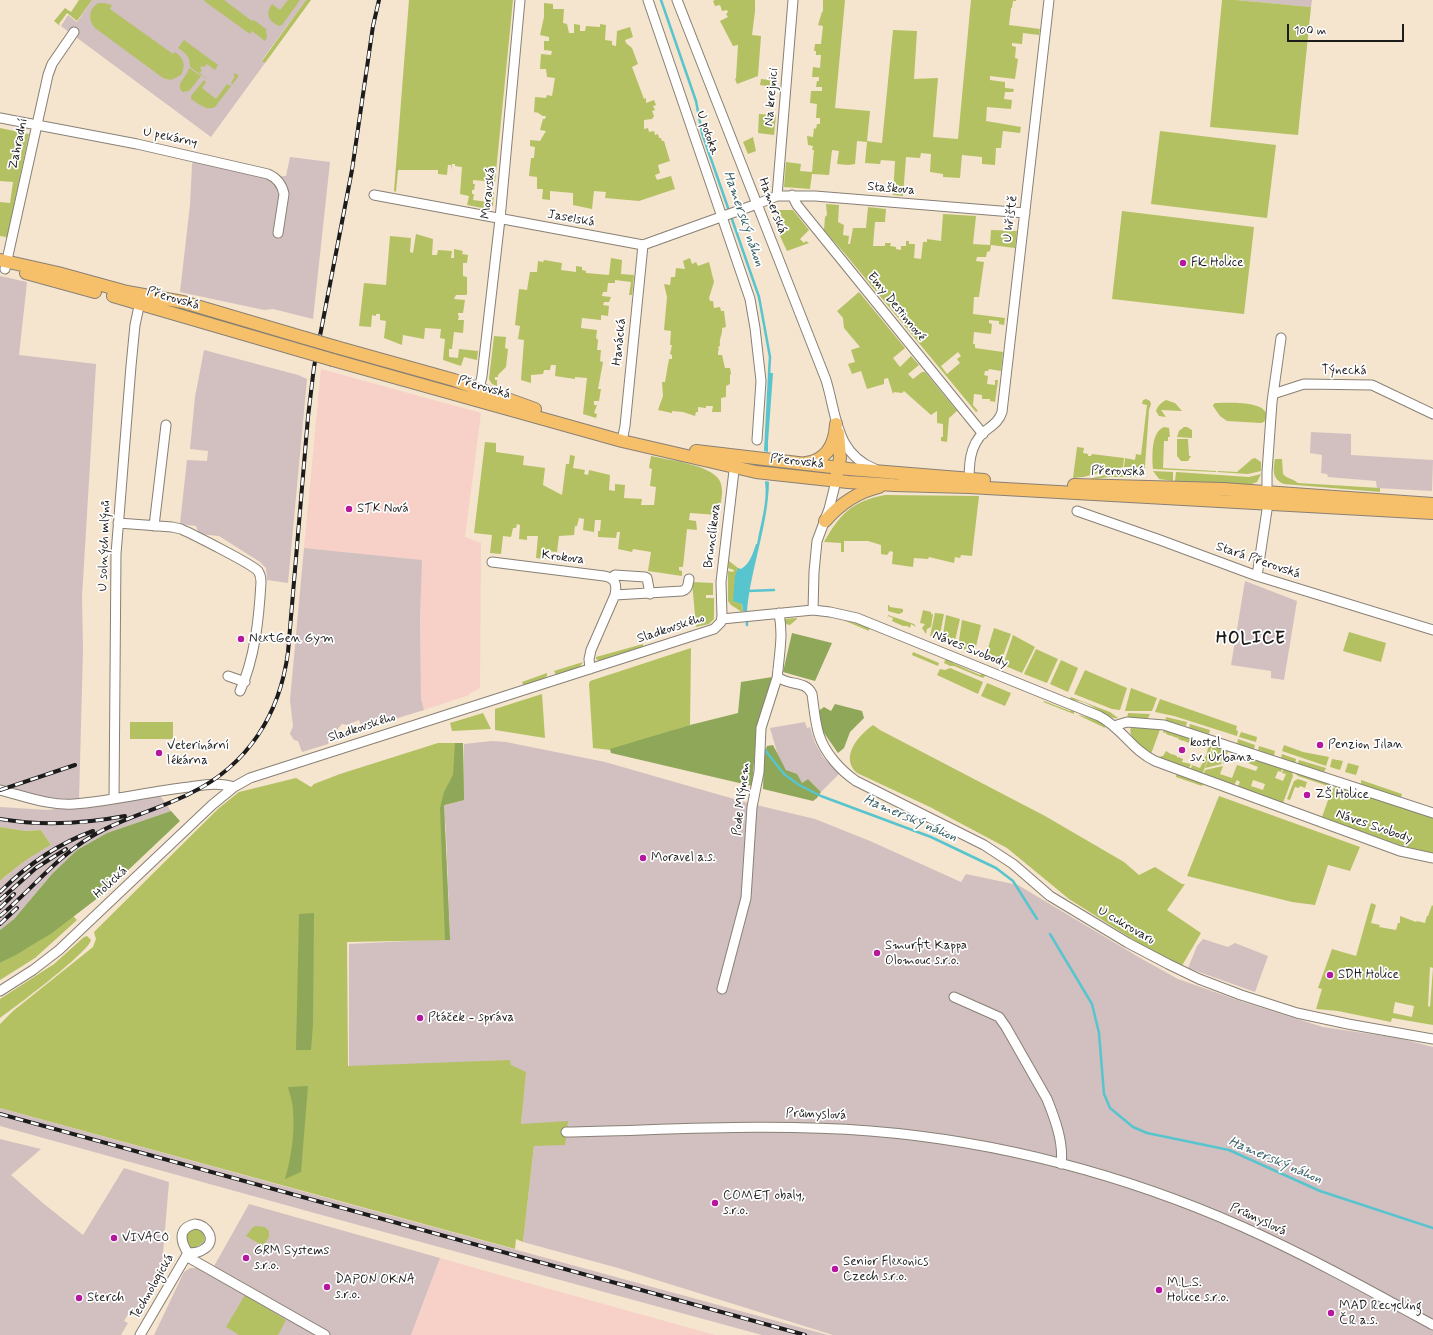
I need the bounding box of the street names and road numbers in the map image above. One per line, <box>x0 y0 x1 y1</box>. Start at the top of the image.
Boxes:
street label: Na krejnici <box>762 67 782 127</box>
street label: U potoka <box>692 109 722 157</box>
street label: Zahradní <box>6 117 32 171</box>
street label: U pekárny <box>141 125 199 151</box>
street label: Moravská <box>479 166 499 220</box>
street label: Hamerská <box>754 176 790 236</box>
street label: Staškova <box>867 179 915 199</box>
street label: U hřiště <box>1000 195 1022 243</box>
street label: Jaselská <box>546 207 596 231</box>
street label: Emy Destinnové <box>863 269 929 345</box>
street label: Přerovská <box>145 284 201 314</box>
street label: Hanácká <box>610 318 630 366</box>
street label: Týnecká <box>1321 363 1367 379</box>
street label: Přerovská <box>456 373 512 403</box>
street label: Přerovská <box>769 451 825 473</box>
street label: Přerovská <box>1091 464 1145 480</box>
street label: U solných mlýnů <box>96 500 114 592</box>
street label: Brunclíkova <box>701 503 725 569</box>
street label: Stará Přerovská <box>1214 539 1302 583</box>
street label: Krokova <box>541 548 585 568</box>
street label: Sladkovského <box>635 611 707 647</box>
street label: Náves Svobody <box>930 628 1010 672</box>
street label: Sladkovského <box>326 710 398 746</box>
street label: Pode Mlýnem <box>730 761 754 837</box>
street label: Náves Svobody <box>1334 807 1414 847</box>
street label: Holická <box>91 864 131 902</box>
street label: U cukrovaru <box>1095 903 1157 949</box>
street label: Průmyslová <box>785 1106 847 1124</box>
street label: Průmyslová <box>1227 1200 1289 1240</box>
street label: Technologická <box>128 1251 178 1323</box>

